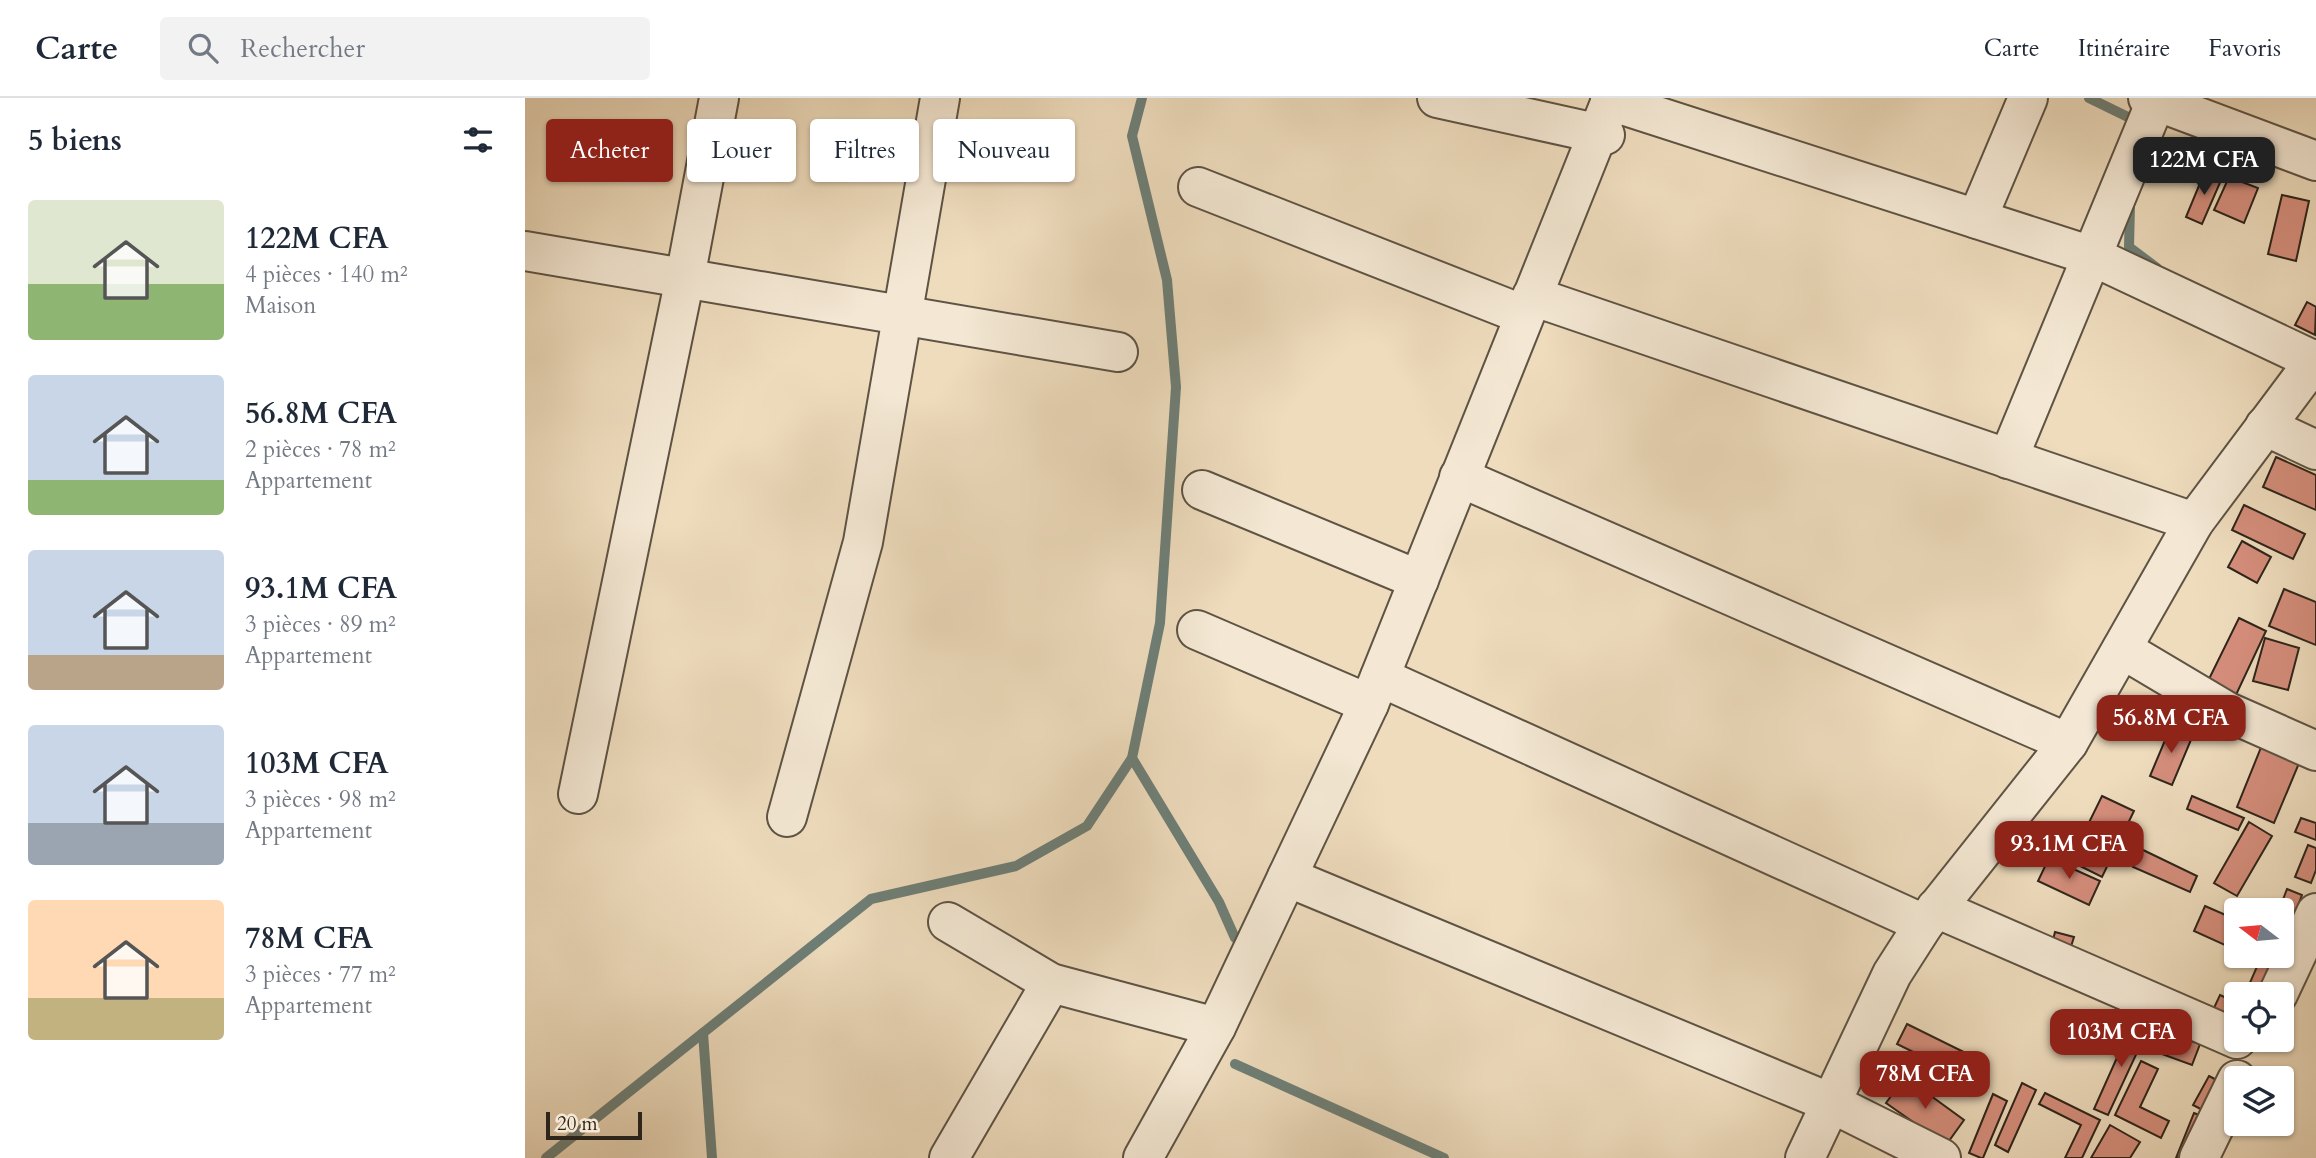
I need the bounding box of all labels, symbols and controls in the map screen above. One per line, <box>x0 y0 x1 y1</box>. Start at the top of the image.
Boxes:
search box <box>160 17 650 80</box>
text: Carte <box>35 26 118 71</box>
icon: search <box>184 29 222 67</box>
text: Rechercher <box>240 31 365 66</box>
text: Carte <box>1984 32 2040 65</box>
text: Itinéraire <box>2078 32 2170 65</box>
text: Favoris <box>2208 32 2281 65</box>
chip: Acheter <box>546 119 673 182</box>
chip: Louer <box>687 119 796 182</box>
chip: Filtres <box>810 119 919 182</box>
chip: Nouveau <box>933 119 1075 182</box>
text: 5 biens <box>28 120 122 161</box>
icon: filters <box>459 121 497 159</box>
pin: 122M CFA <box>2132 138 2276 197</box>
text: 122M CFA <box>2149 144 2259 175</box>
text: 122M CFA <box>245 218 389 259</box>
icon: home <box>84 228 168 312</box>
text: 4 pièces · 140 m² <box>245 259 408 290</box>
text: Maison <box>245 290 316 321</box>
text: 56.8M CFA <box>245 393 397 434</box>
icon: home <box>84 403 168 487</box>
text: 2 pièces · 78 m² <box>245 434 396 465</box>
text: Appartement <box>245 465 372 496</box>
text: 93.1M CFA <box>245 568 397 609</box>
icon: home <box>84 578 168 662</box>
text: 3 pièces · 89 m² <box>245 609 396 640</box>
text: Appartement <box>245 640 372 671</box>
pin: 56.8M CFA <box>2091 696 2251 755</box>
text: 56.8M CFA <box>2113 702 2229 733</box>
text: 103M CFA <box>245 743 389 784</box>
icon: home <box>84 753 168 837</box>
text: 3 pièces · 98 m² <box>245 784 396 815</box>
text: Appartement <box>245 815 372 846</box>
pin: 93.1M CFA <box>1989 822 2149 881</box>
text: 93.1M CFA <box>2011 828 2127 859</box>
north arrow <box>2224 898 2294 968</box>
map controls <box>2224 898 2294 1136</box>
text: 78M CFA <box>245 918 373 959</box>
icon: home <box>84 928 168 1012</box>
text: 3 pièces · 77 m² <box>245 959 396 990</box>
button: locate <box>2224 982 2294 1052</box>
text: Appartement <box>245 990 372 1021</box>
pin: 103M CFA <box>2049 1010 2193 1069</box>
text: 103M CFA <box>2066 1016 2176 1047</box>
pin: 78M CFA <box>1860 1052 1990 1111</box>
text: 78M CFA <box>1876 1058 1974 1089</box>
button: layers <box>2224 1066 2294 1136</box>
scale bar <box>546 1109 642 1141</box>
text: 20 m <box>557 1111 598 1137</box>

